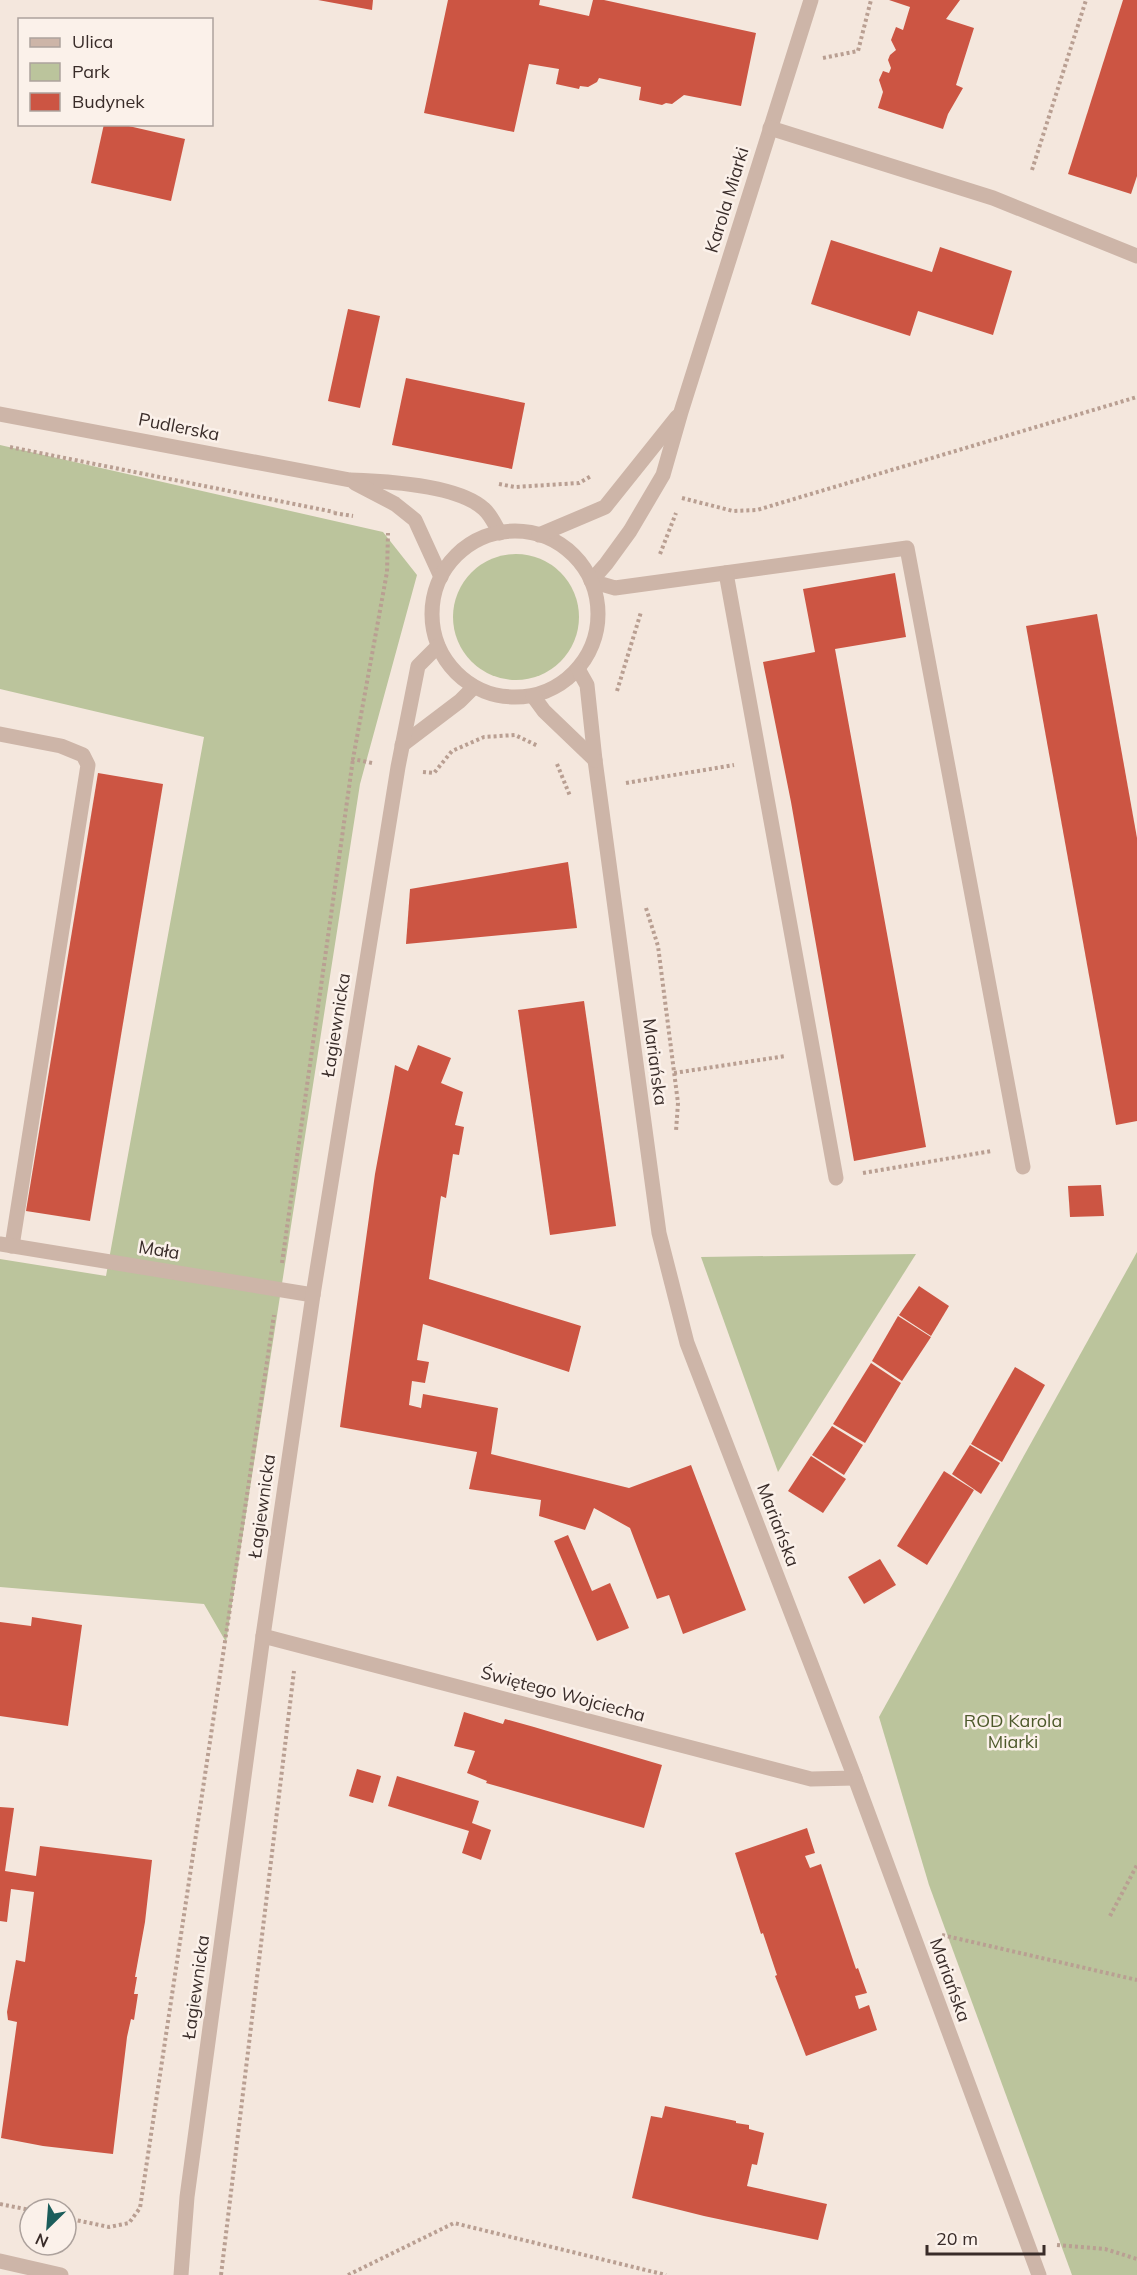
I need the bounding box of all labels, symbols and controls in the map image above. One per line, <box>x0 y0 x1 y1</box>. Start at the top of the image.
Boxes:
legend <box>18 18 213 126</box>
text: Ulica <box>72 30 113 53</box>
text: Park <box>72 60 111 83</box>
text: Budynek <box>72 90 145 113</box>
street label: Karola Miarki <box>700 144 753 255</box>
street label: Pudlerska <box>137 407 222 446</box>
street label: Łagiewnicka <box>316 971 355 1079</box>
street label: Mariańska <box>638 1017 673 1107</box>
street label: Mała <box>137 1235 181 1264</box>
street label: Łagiewnicka <box>243 1452 280 1560</box>
street label: Mariańska <box>752 1480 805 1570</box>
street label: Świętego Wojciecha <box>478 1660 648 1727</box>
park label: ROD Karola Miarki <box>964 1709 1062 1753</box>
street label: Łagiewnicka <box>177 1933 214 2041</box>
street label: Mariańska <box>925 1935 976 2025</box>
north arrow <box>18 2197 78 2257</box>
scale bar <box>927 2218 1044 2256</box>
text: 20 m <box>936 2227 978 2250</box>
text: N <box>32 2229 51 2252</box>

